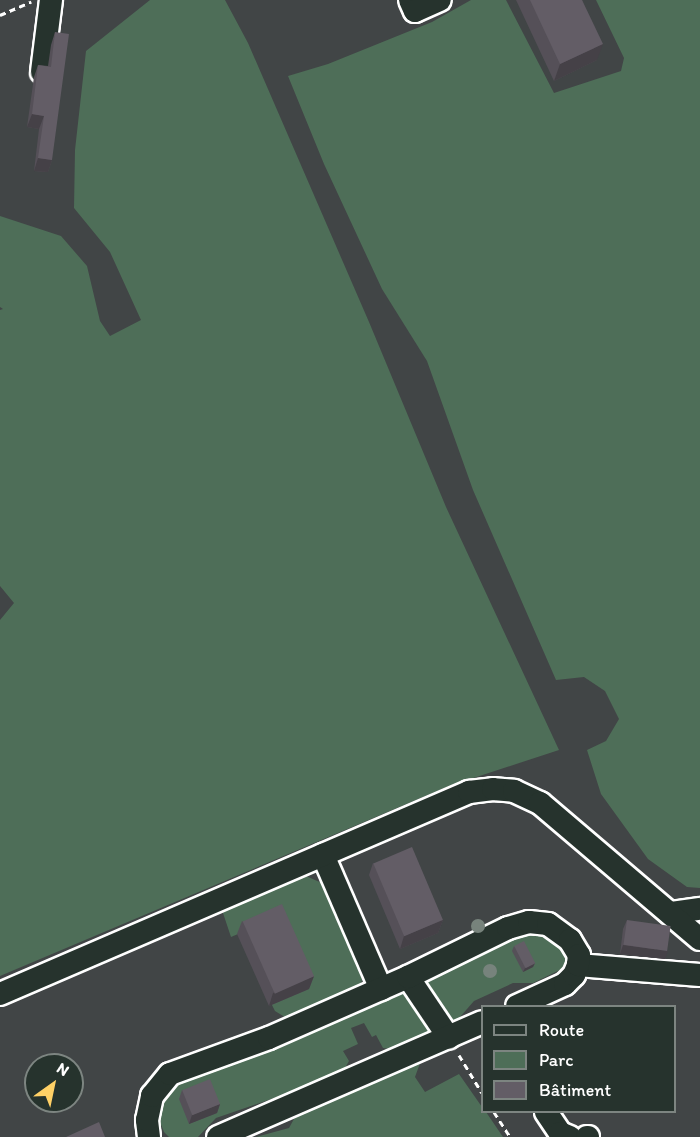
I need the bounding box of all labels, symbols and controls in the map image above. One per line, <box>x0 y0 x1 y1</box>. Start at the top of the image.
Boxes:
legend <box>481 1005 676 1113</box>
text: Route <box>539 1019 584 1041</box>
text: Parc <box>539 1049 573 1071</box>
north arrow <box>24 1053 84 1113</box>
text: N <box>53 1058 73 1080</box>
text: Bâtiment <box>539 1079 611 1101</box>

